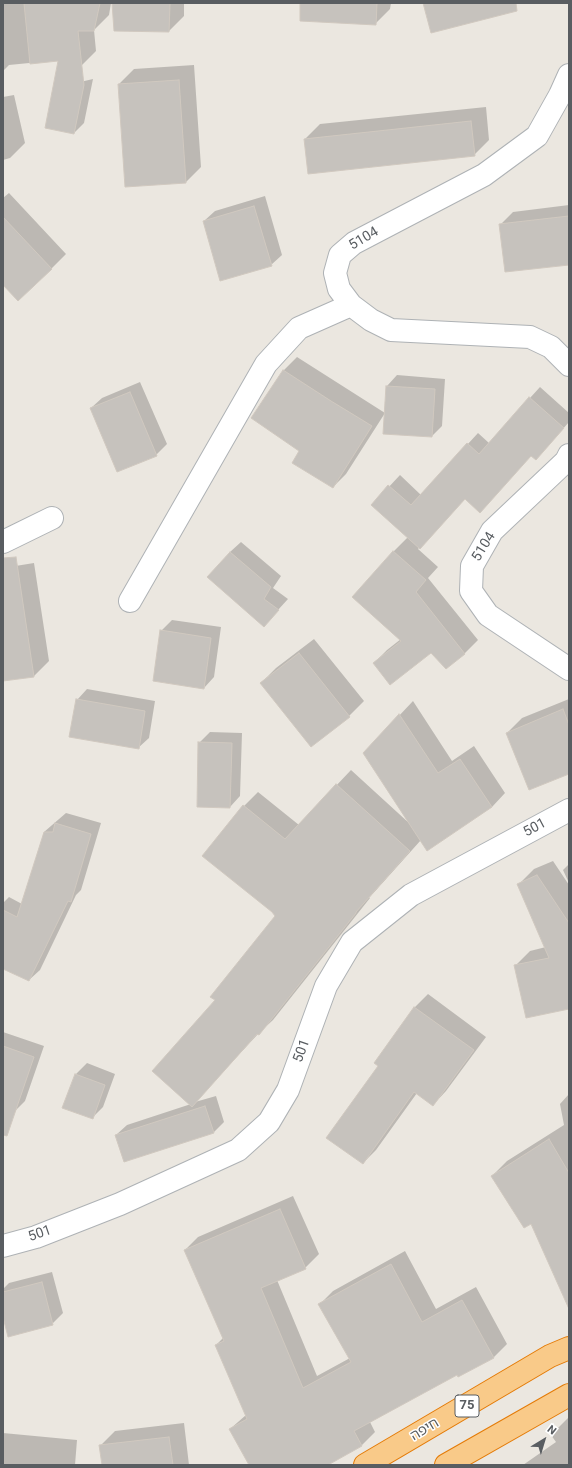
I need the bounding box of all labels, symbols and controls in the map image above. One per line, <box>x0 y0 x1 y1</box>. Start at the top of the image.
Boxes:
street label: 5104 <box>346 224 382 254</box>
street label: 5104 <box>469 529 499 565</box>
street label: 501 <box>521 815 549 841</box>
street label: 501 <box>290 1037 314 1065</box>
street label: 501 <box>26 1222 54 1246</box>
road number: 75 <box>455 1395 479 1417</box>
street label: חיפה <box>408 1415 442 1445</box>
north arrow <box>524 1420 564 1460</box>
text: N <box>545 1423 559 1438</box>

